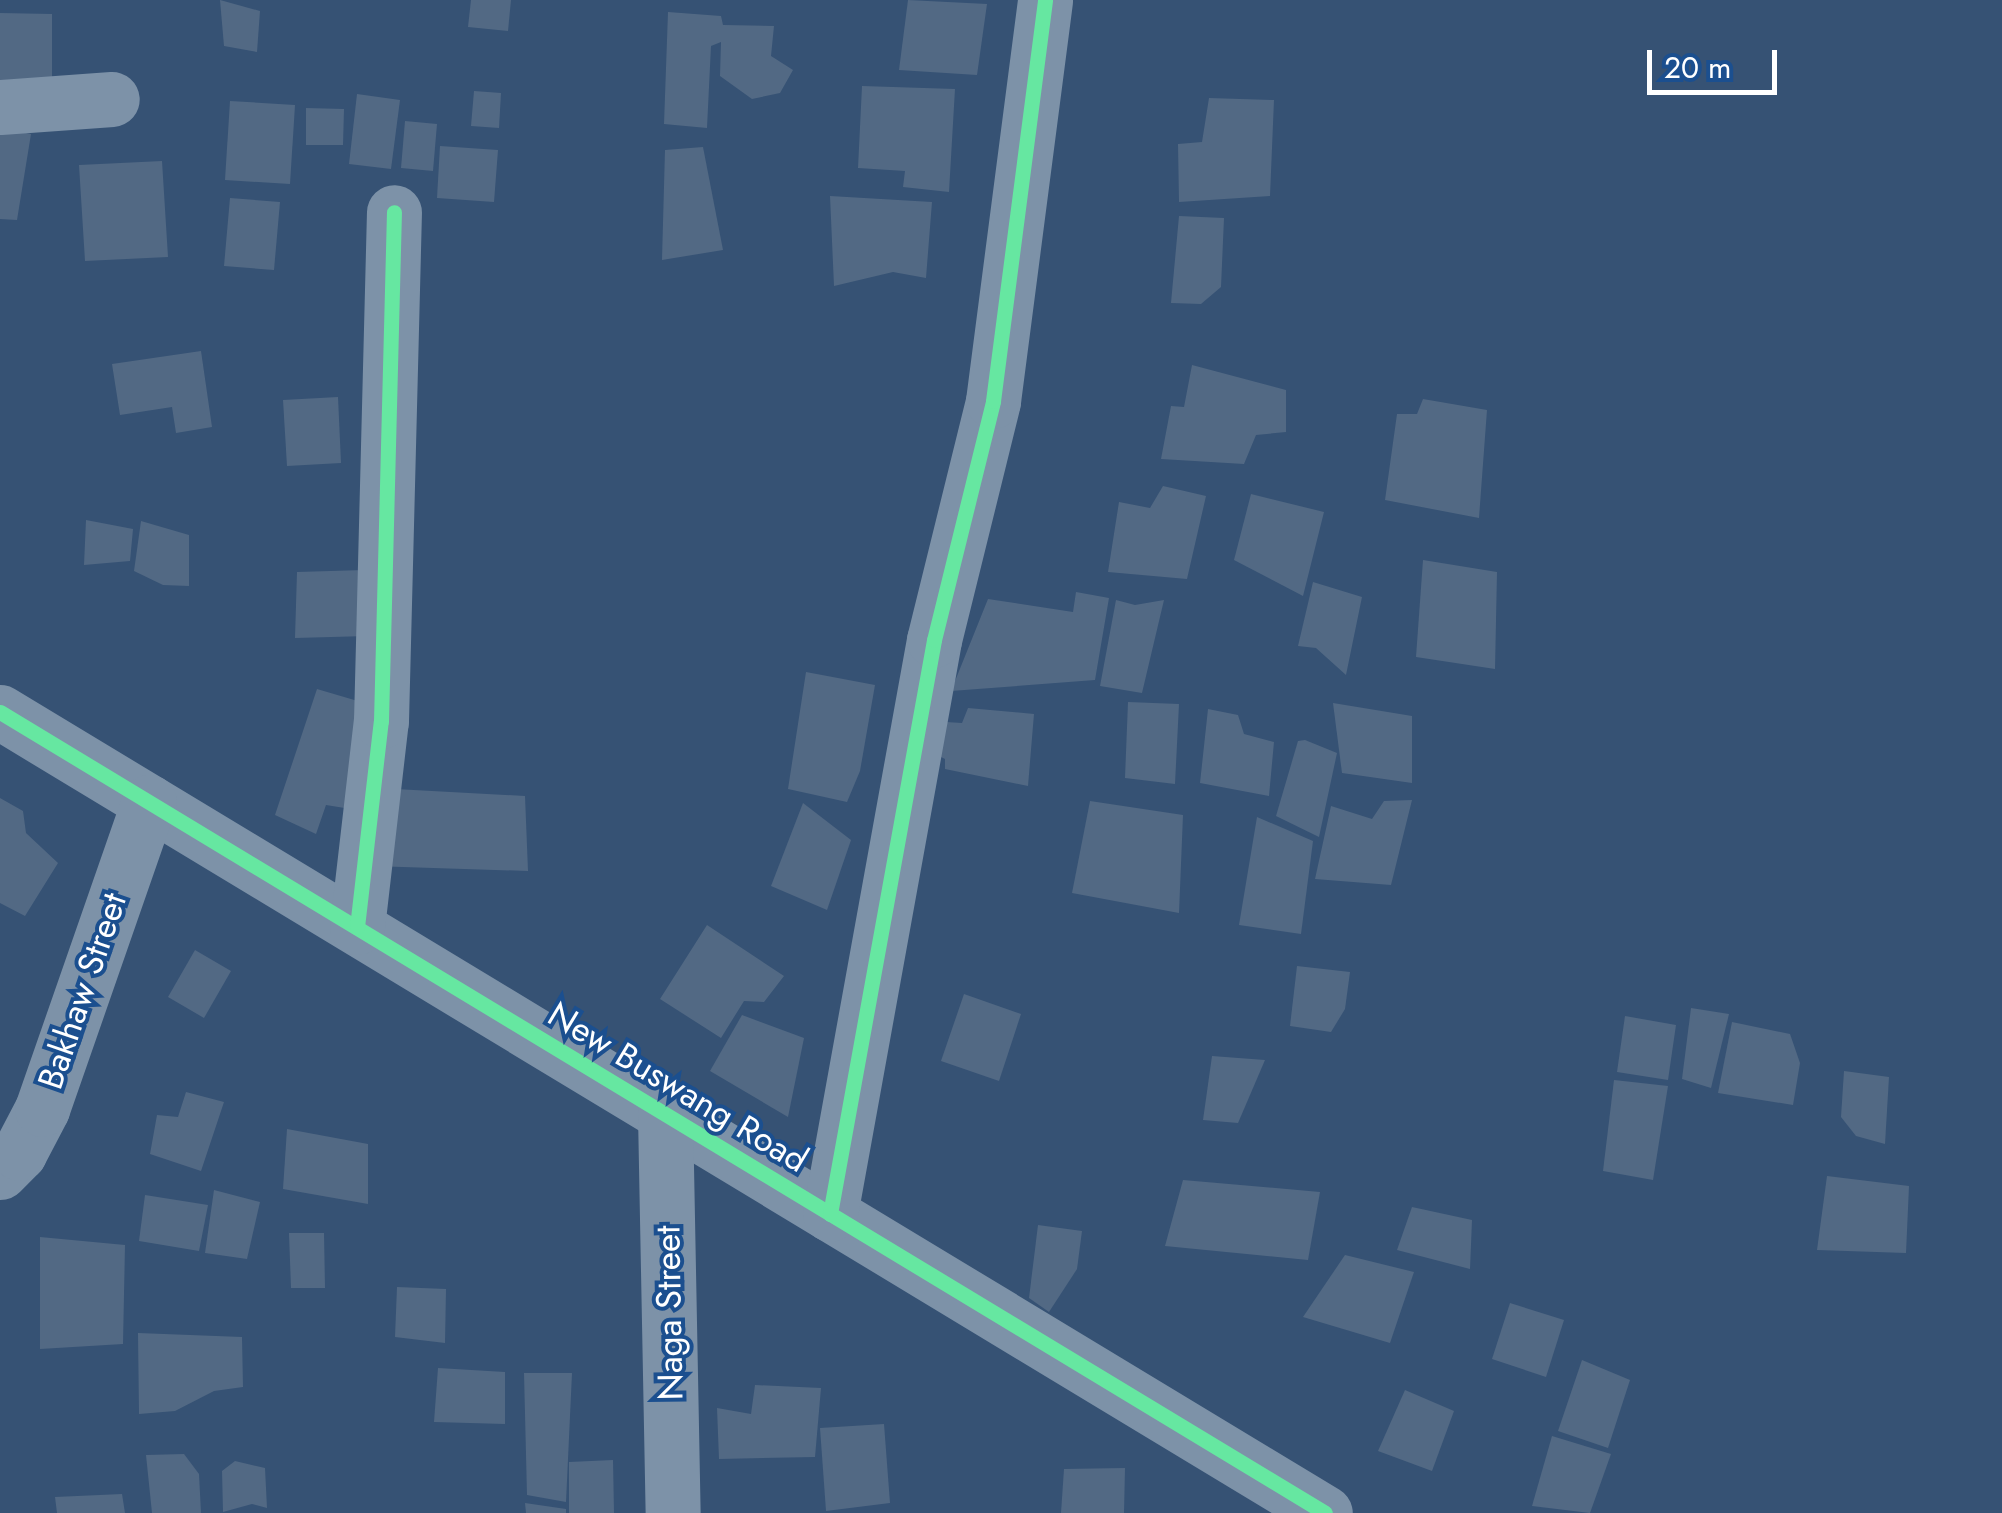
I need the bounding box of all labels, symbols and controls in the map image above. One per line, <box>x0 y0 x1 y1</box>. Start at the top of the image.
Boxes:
scale bar <box>1652 30 1782 92</box>
text: 20 m <box>1664 46 1731 89</box>
street label: Bakhaw Street <box>29 887 135 1095</box>
street label: New Buswang Road <box>540 993 816 1181</box>
street label: Naga Street <box>646 1225 692 1401</box>

